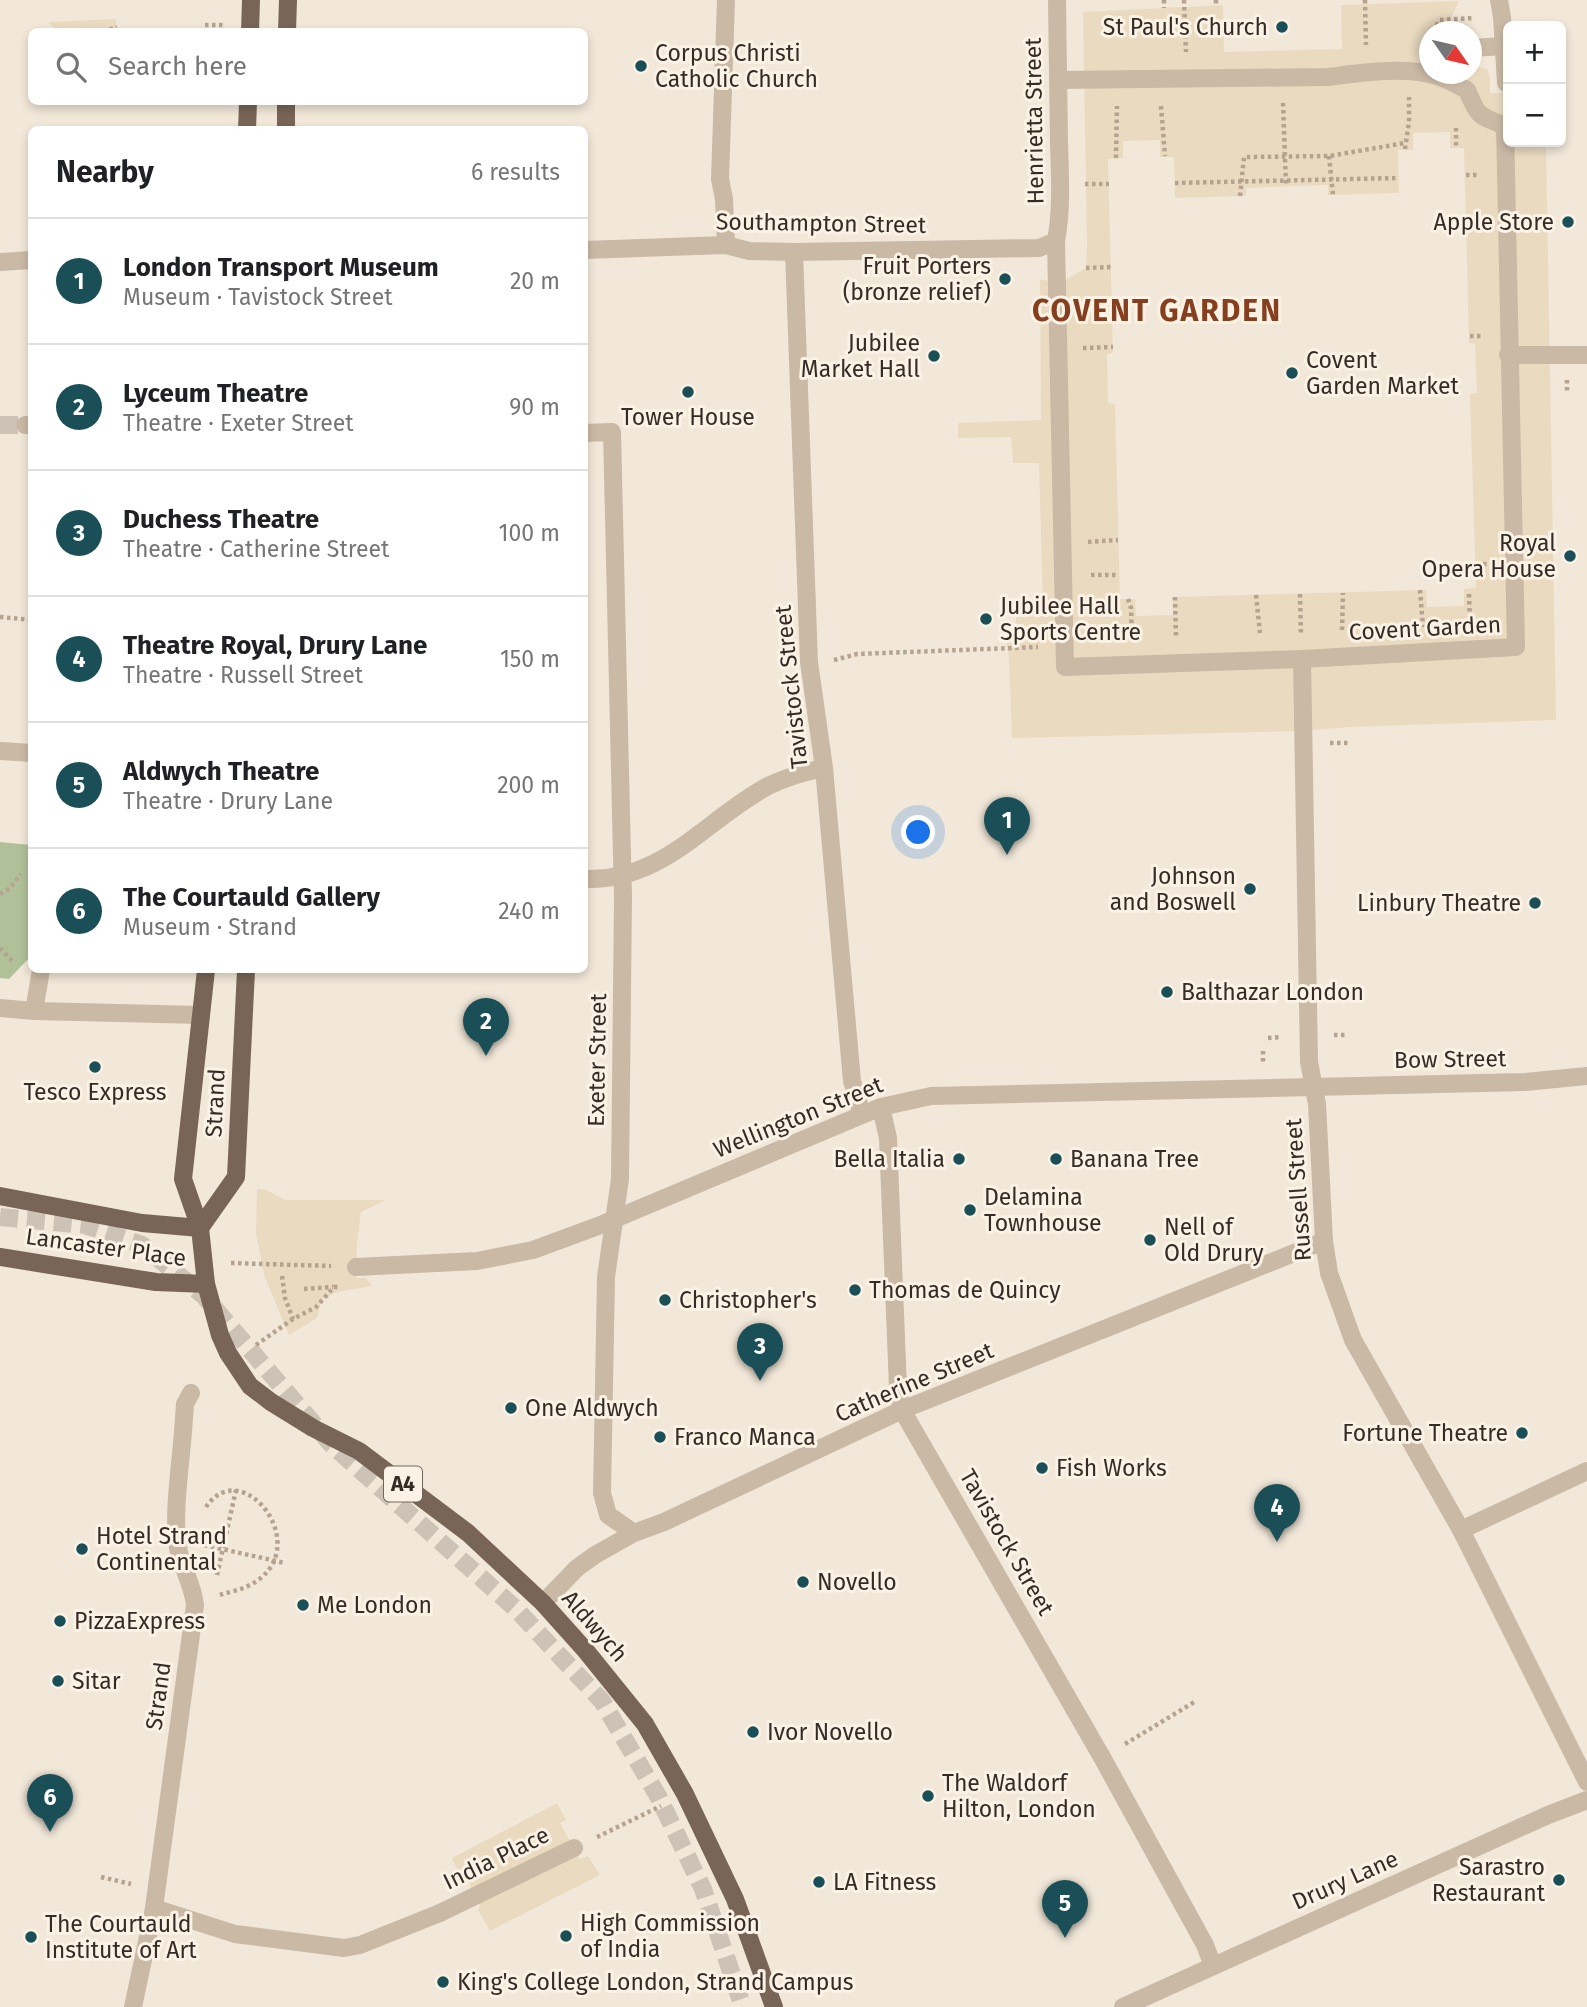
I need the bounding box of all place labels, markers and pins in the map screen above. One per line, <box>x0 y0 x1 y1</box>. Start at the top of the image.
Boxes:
place label: St Paul's Church <box>1103 13 1268 41</box>
marker: St Paul's Church <box>1274 19 1290 35</box>
place label: Corpus Christi Catholic Church <box>655 39 818 93</box>
marker: Corpus Christi Catholic Church <box>633 58 649 74</box>
place label: Apple Store <box>1434 208 1554 236</box>
marker: Apple Store <box>1560 214 1576 230</box>
place label: Fruit Porters (bronze relief) <box>843 252 991 306</box>
marker: Fruit Porters (bronze relief) <box>997 271 1013 287</box>
place label: Jubilee Market Hall <box>801 329 920 383</box>
place label: Covent Garden Market <box>1306 346 1459 400</box>
marker: Jubilee Market Hall <box>926 348 942 364</box>
marker: Covent Garden Market <box>1284 365 1300 381</box>
marker: Tower House <box>680 384 696 400</box>
place label: Tower House <box>621 403 755 431</box>
place label: Royal Opera House <box>1421 529 1556 583</box>
marker: Royal Opera House <box>1562 548 1578 564</box>
place label: Jubilee Hall Sports Centre <box>1000 592 1141 646</box>
marker: Jubilee Hall Sports Centre <box>978 611 994 627</box>
pin: 1 <box>984 797 1030 855</box>
place label: Johnson and Boswell <box>1110 862 1236 916</box>
marker: Johnson and Boswell <box>1242 881 1258 897</box>
place label: Linbury Theatre <box>1357 889 1521 917</box>
marker: Linbury Theatre <box>1527 895 1543 911</box>
place label: Balthazar London <box>1181 978 1364 1006</box>
marker: Balthazar London <box>1159 984 1175 1000</box>
pin: 2 <box>463 998 509 1056</box>
marker: Tesco Express <box>87 1059 103 1075</box>
place label: Tesco Express <box>23 1078 167 1106</box>
place label: Bella Italia <box>834 1145 945 1173</box>
place label: Banana Tree <box>1070 1145 1199 1173</box>
marker: Bella Italia <box>951 1151 967 1167</box>
marker: Banana Tree <box>1048 1151 1064 1167</box>
place label: Delamina Townhouse <box>984 1183 1102 1237</box>
marker: Delamina Townhouse <box>962 1202 978 1218</box>
place label: Nell of Old Drury <box>1164 1213 1264 1267</box>
marker: Nell of Old Drury <box>1142 1232 1158 1248</box>
place label: Thomas de Quincy <box>869 1276 1061 1304</box>
marker: Thomas de Quincy <box>847 1282 863 1298</box>
place label: Christopher's <box>679 1286 817 1314</box>
marker: Christopher's <box>657 1292 673 1308</box>
pin: 3 <box>737 1323 783 1381</box>
place label: One Aldwych <box>525 1394 659 1422</box>
marker: One Aldwych <box>503 1400 519 1416</box>
place label: Fortune Theatre <box>1342 1419 1508 1447</box>
place label: Franco Manca <box>674 1423 816 1451</box>
marker: Fortune Theatre <box>1514 1425 1530 1441</box>
marker: Franco Manca <box>652 1429 668 1445</box>
place label: Fish Works <box>1056 1454 1167 1482</box>
marker: Fish Works <box>1034 1460 1050 1476</box>
pin: 4 <box>1254 1484 1300 1542</box>
place label: Hotel Strand Continental <box>96 1522 227 1576</box>
marker: Hotel Strand Continental <box>74 1541 90 1557</box>
place label: Novello <box>817 1568 897 1596</box>
marker: Novello <box>795 1574 811 1590</box>
place label: Me London <box>317 1591 432 1619</box>
marker: Me London <box>295 1597 311 1613</box>
place label: PizzaExpress <box>74 1607 205 1635</box>
marker: PizzaExpress <box>52 1613 68 1629</box>
place label: Sitar <box>72 1667 121 1695</box>
marker: Sitar <box>50 1673 66 1689</box>
place label: Ivor Novello <box>767 1718 893 1746</box>
marker: Ivor Novello <box>745 1724 761 1740</box>
place label: The Waldorf Hilton, London <box>942 1769 1096 1823</box>
pin: 6 <box>27 1774 73 1832</box>
marker: The Waldorf Hilton, London <box>920 1788 936 1804</box>
place label: Sarastro Restaurant <box>1432 1853 1546 1907</box>
place label: LA Fitness <box>833 1868 936 1896</box>
marker: Sarastro Restaurant <box>1551 1872 1567 1888</box>
marker: LA Fitness <box>811 1874 827 1890</box>
pin: 5 <box>1042 1880 1088 1938</box>
place label: High Commission of India <box>580 1909 760 1963</box>
place label: The Courtauld Institute of Art <box>45 1910 197 1964</box>
marker: High Commission of India <box>558 1928 574 1944</box>
marker: The Courtauld Institute of Art <box>23 1929 39 1945</box>
place label: King's College London, Strand Campus <box>457 1968 854 1996</box>
marker: King's College London, Strand Campus <box>435 1974 451 1990</box>

